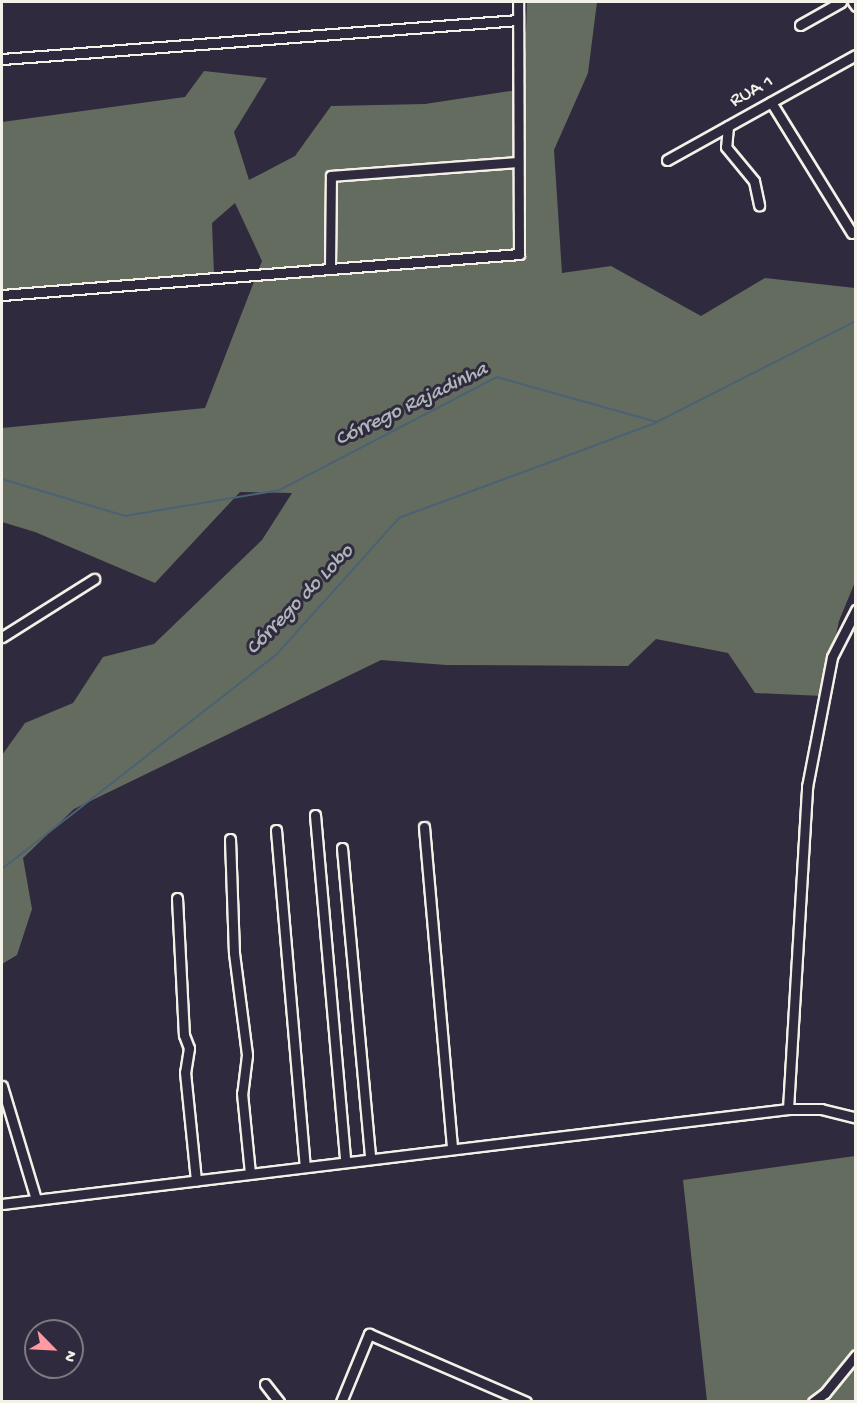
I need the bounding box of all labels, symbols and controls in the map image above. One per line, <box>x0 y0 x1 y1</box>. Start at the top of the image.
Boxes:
street label: RUA 1 <box>726 70 778 114</box>
water label: Córrego Rajadinha <box>332 358 492 454</box>
water label: Córrego do Lobo <box>242 540 360 662</box>
north arrow <box>24 1319 84 1379</box>
text: N <box>58 1347 80 1364</box>

